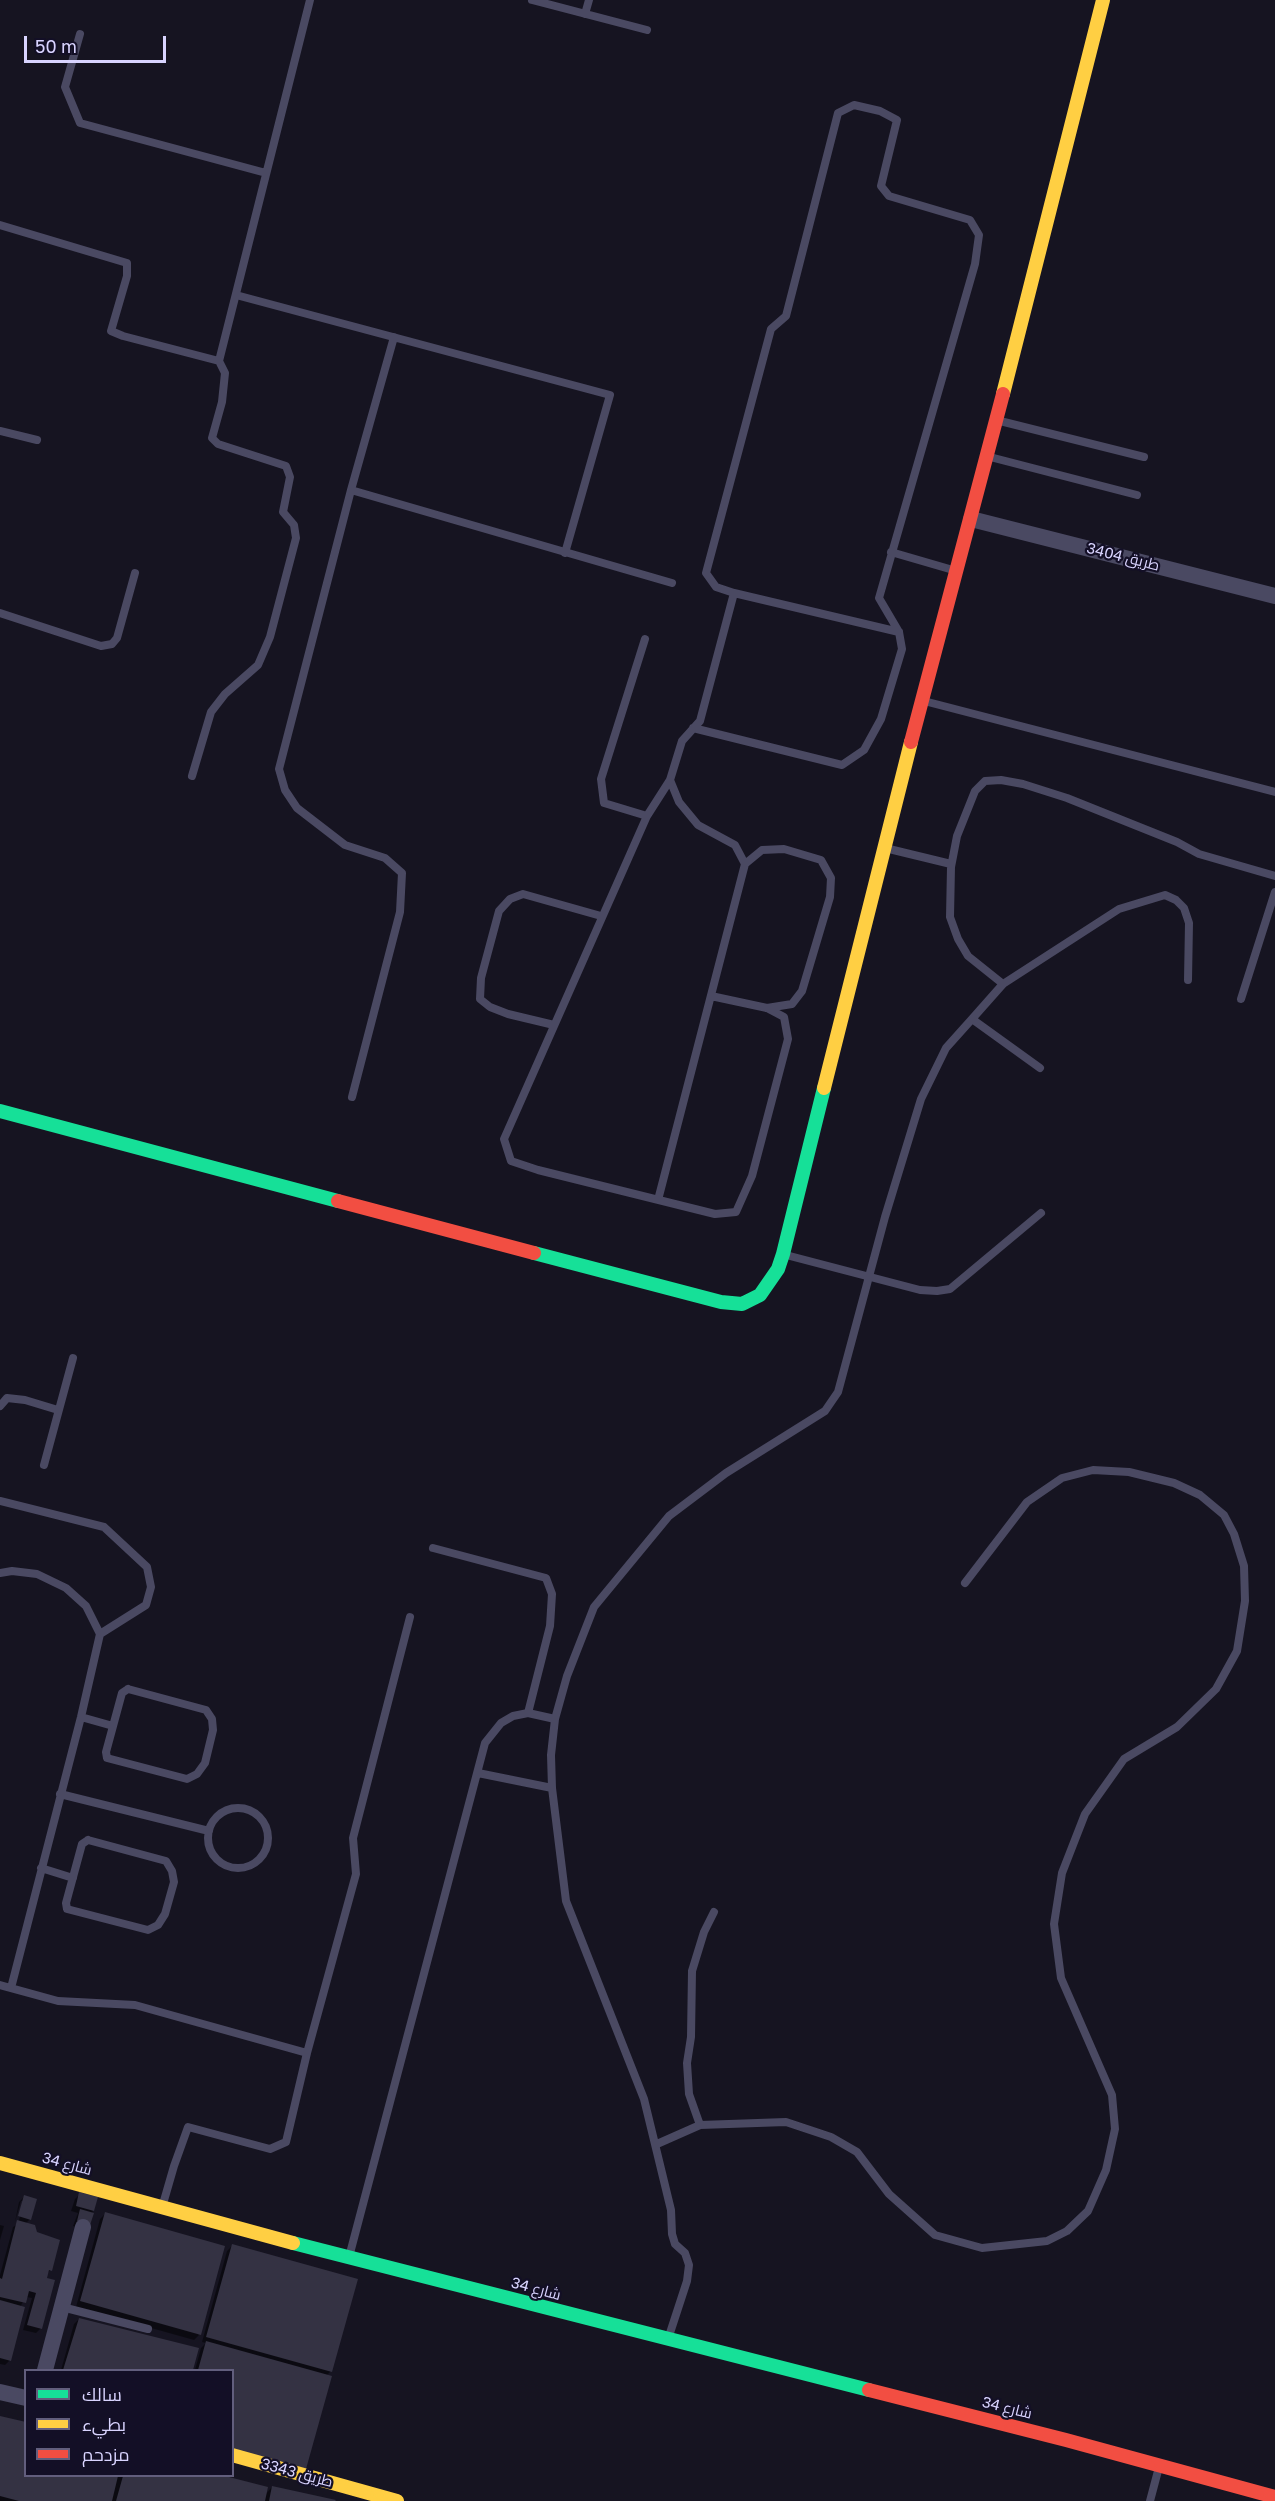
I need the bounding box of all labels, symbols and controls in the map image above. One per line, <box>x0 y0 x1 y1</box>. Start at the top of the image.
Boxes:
scale bar <box>27 24 170 62</box>
text: 50 m <box>35 35 77 57</box>
street label: طريق 3404 <box>1085 539 1161 575</box>
street label: شارع 34 <box>40 2149 94 2179</box>
street label: شارع 34 <box>509 2274 563 2304</box>
legend <box>24 2369 234 2477</box>
text: سالك <box>82 2383 122 2405</box>
street label: شارع 34 <box>980 2393 1034 2423</box>
text: بطيء <box>82 2413 126 2435</box>
text: مزدحم <box>82 2443 130 2465</box>
street label: طريق 3343 <box>259 2455 335 2491</box>

